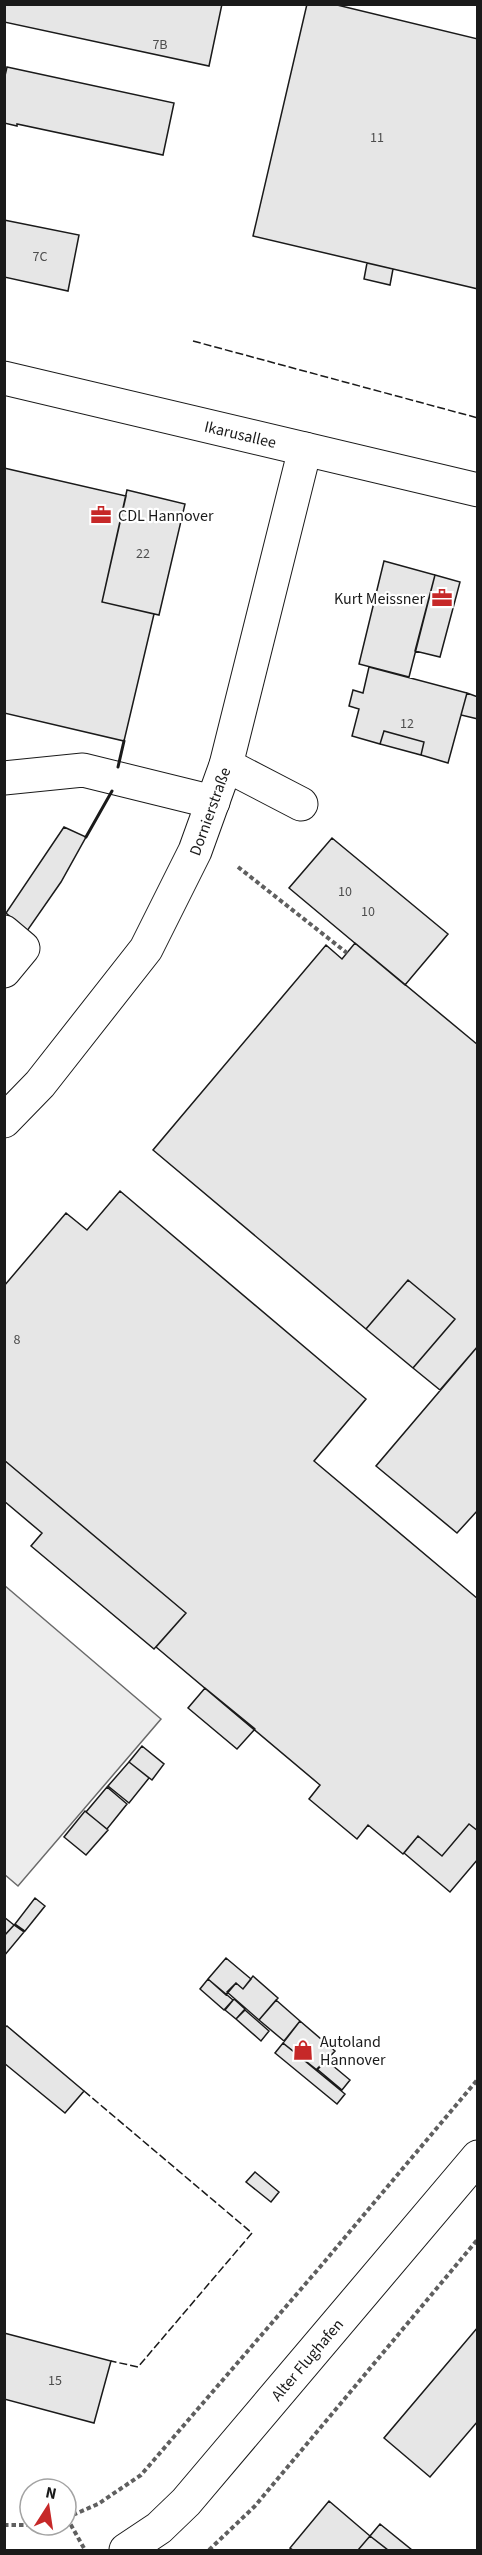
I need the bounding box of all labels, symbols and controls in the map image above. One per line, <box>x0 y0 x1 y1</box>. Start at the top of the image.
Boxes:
house number: 7B <box>152 35 168 55</box>
house number: 11 <box>370 128 384 148</box>
house number: 7C <box>33 247 47 267</box>
street label: Ikarusallee <box>202 416 278 454</box>
office icon: CDL Hannover <box>89 503 113 527</box>
place label: CDL Hannover <box>118 505 214 527</box>
house number: 22 <box>136 544 150 564</box>
office icon: Kurt Meissner <box>430 586 454 610</box>
place label: Kurt Meissner <box>334 588 425 610</box>
house number: 12 <box>400 714 414 734</box>
street label: Dornierstraße <box>184 764 236 859</box>
house number: 10 <box>338 882 352 902</box>
house number: 10 <box>361 902 375 922</box>
house number: 8 <box>14 1330 21 1350</box>
place label: Autoland Hannover <box>320 2031 386 2071</box>
shop icon: Autoland Hannover <box>291 2038 315 2062</box>
street label: Alter Flughafen <box>266 2314 349 2406</box>
house number: 15 <box>48 2371 62 2391</box>
north arrow <box>18 2477 78 2537</box>
text: N <box>43 2481 58 2505</box>

